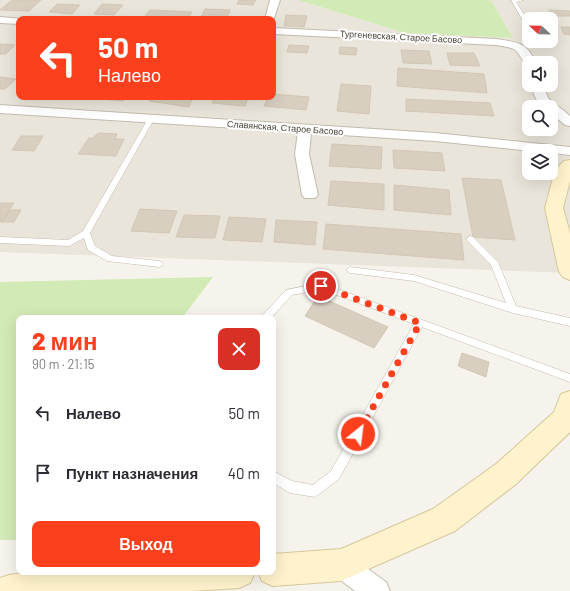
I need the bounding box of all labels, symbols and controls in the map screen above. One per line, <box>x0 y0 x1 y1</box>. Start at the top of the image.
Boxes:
north arrow <box>522 12 558 48</box>
map controls <box>522 12 558 180</box>
street label: Тургеневская, Старое Басово <box>340 28 462 45</box>
text: 50 m <box>98 30 158 64</box>
icon: left <box>32 32 84 84</box>
button: sound <box>522 56 558 92</box>
text: Налево <box>98 64 161 86</box>
button: search <box>522 100 558 136</box>
street label: Славянская, Старое Басово <box>227 118 344 137</box>
button: layers <box>522 144 558 180</box>
pin <box>304 269 338 303</box>
icon: arrive <box>310 275 332 297</box>
text: 2 мин <box>32 326 97 355</box>
button: close <box>218 328 260 370</box>
text: 90 m · 21:15 <box>32 356 94 372</box>
icon: left <box>32 402 54 424</box>
text: Налево <box>66 404 121 422</box>
text: 50 m <box>228 404 260 422</box>
position arrow <box>337 413 379 455</box>
icon: arrive <box>32 462 54 484</box>
text: Пункт назначения <box>66 464 198 482</box>
text: 40 m <box>228 464 260 482</box>
button: Выход <box>32 521 260 567</box>

